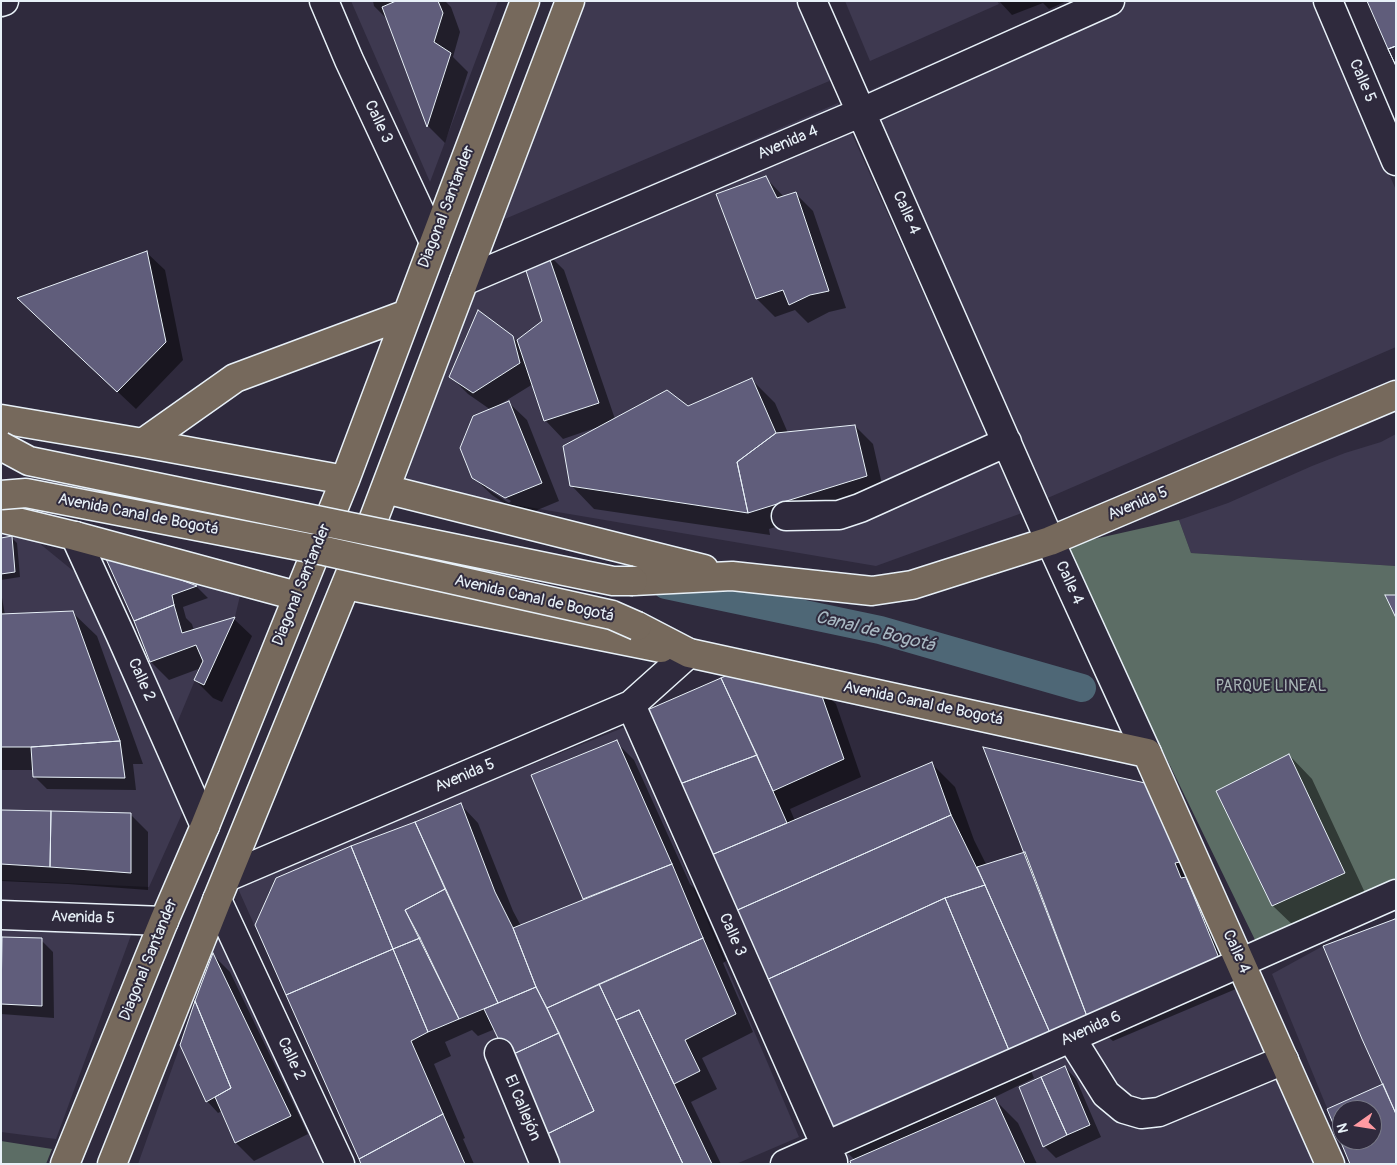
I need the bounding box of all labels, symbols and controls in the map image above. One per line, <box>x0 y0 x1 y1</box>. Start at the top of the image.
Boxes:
street label: Calle 5 <box>1344 57 1380 105</box>
street label: Calle 3 <box>360 97 396 147</box>
street label: Avenida 4 <box>755 122 821 164</box>
street label: Diagonal Santander <box>415 143 479 271</box>
street label: Calle 4 <box>888 188 924 238</box>
street label: Avenida 5 <box>1105 483 1171 525</box>
street label: Avenida Canal de Bogotá <box>56 490 220 540</box>
street label: Diagonal Santander <box>269 521 335 649</box>
street label: Calle 4 <box>1051 558 1087 608</box>
street label: Avenida Canal de Bogotá <box>452 571 616 627</box>
water label: Canal de Bogotá <box>813 607 937 657</box>
street label: Calle 2 <box>123 655 159 705</box>
park label: PARQUE LINEAL <box>1216 677 1326 697</box>
street label: Avenida Canal de Bogotá <box>841 678 1005 730</box>
street label: Avenida 5 <box>432 755 498 797</box>
street label: Diagonal Santander <box>116 896 182 1024</box>
street label: Avenida 5 <box>51 907 115 929</box>
street label: Calle 3 <box>714 910 750 960</box>
street label: Calle 4 <box>1218 927 1254 977</box>
street label: Avenida 6 <box>1058 1007 1124 1051</box>
street label: Calle 2 <box>273 1034 309 1084</box>
street label: El Callejón <box>500 1072 544 1144</box>
north arrow <box>1332 1100 1382 1150</box>
text: N <box>1334 1122 1352 1135</box>

